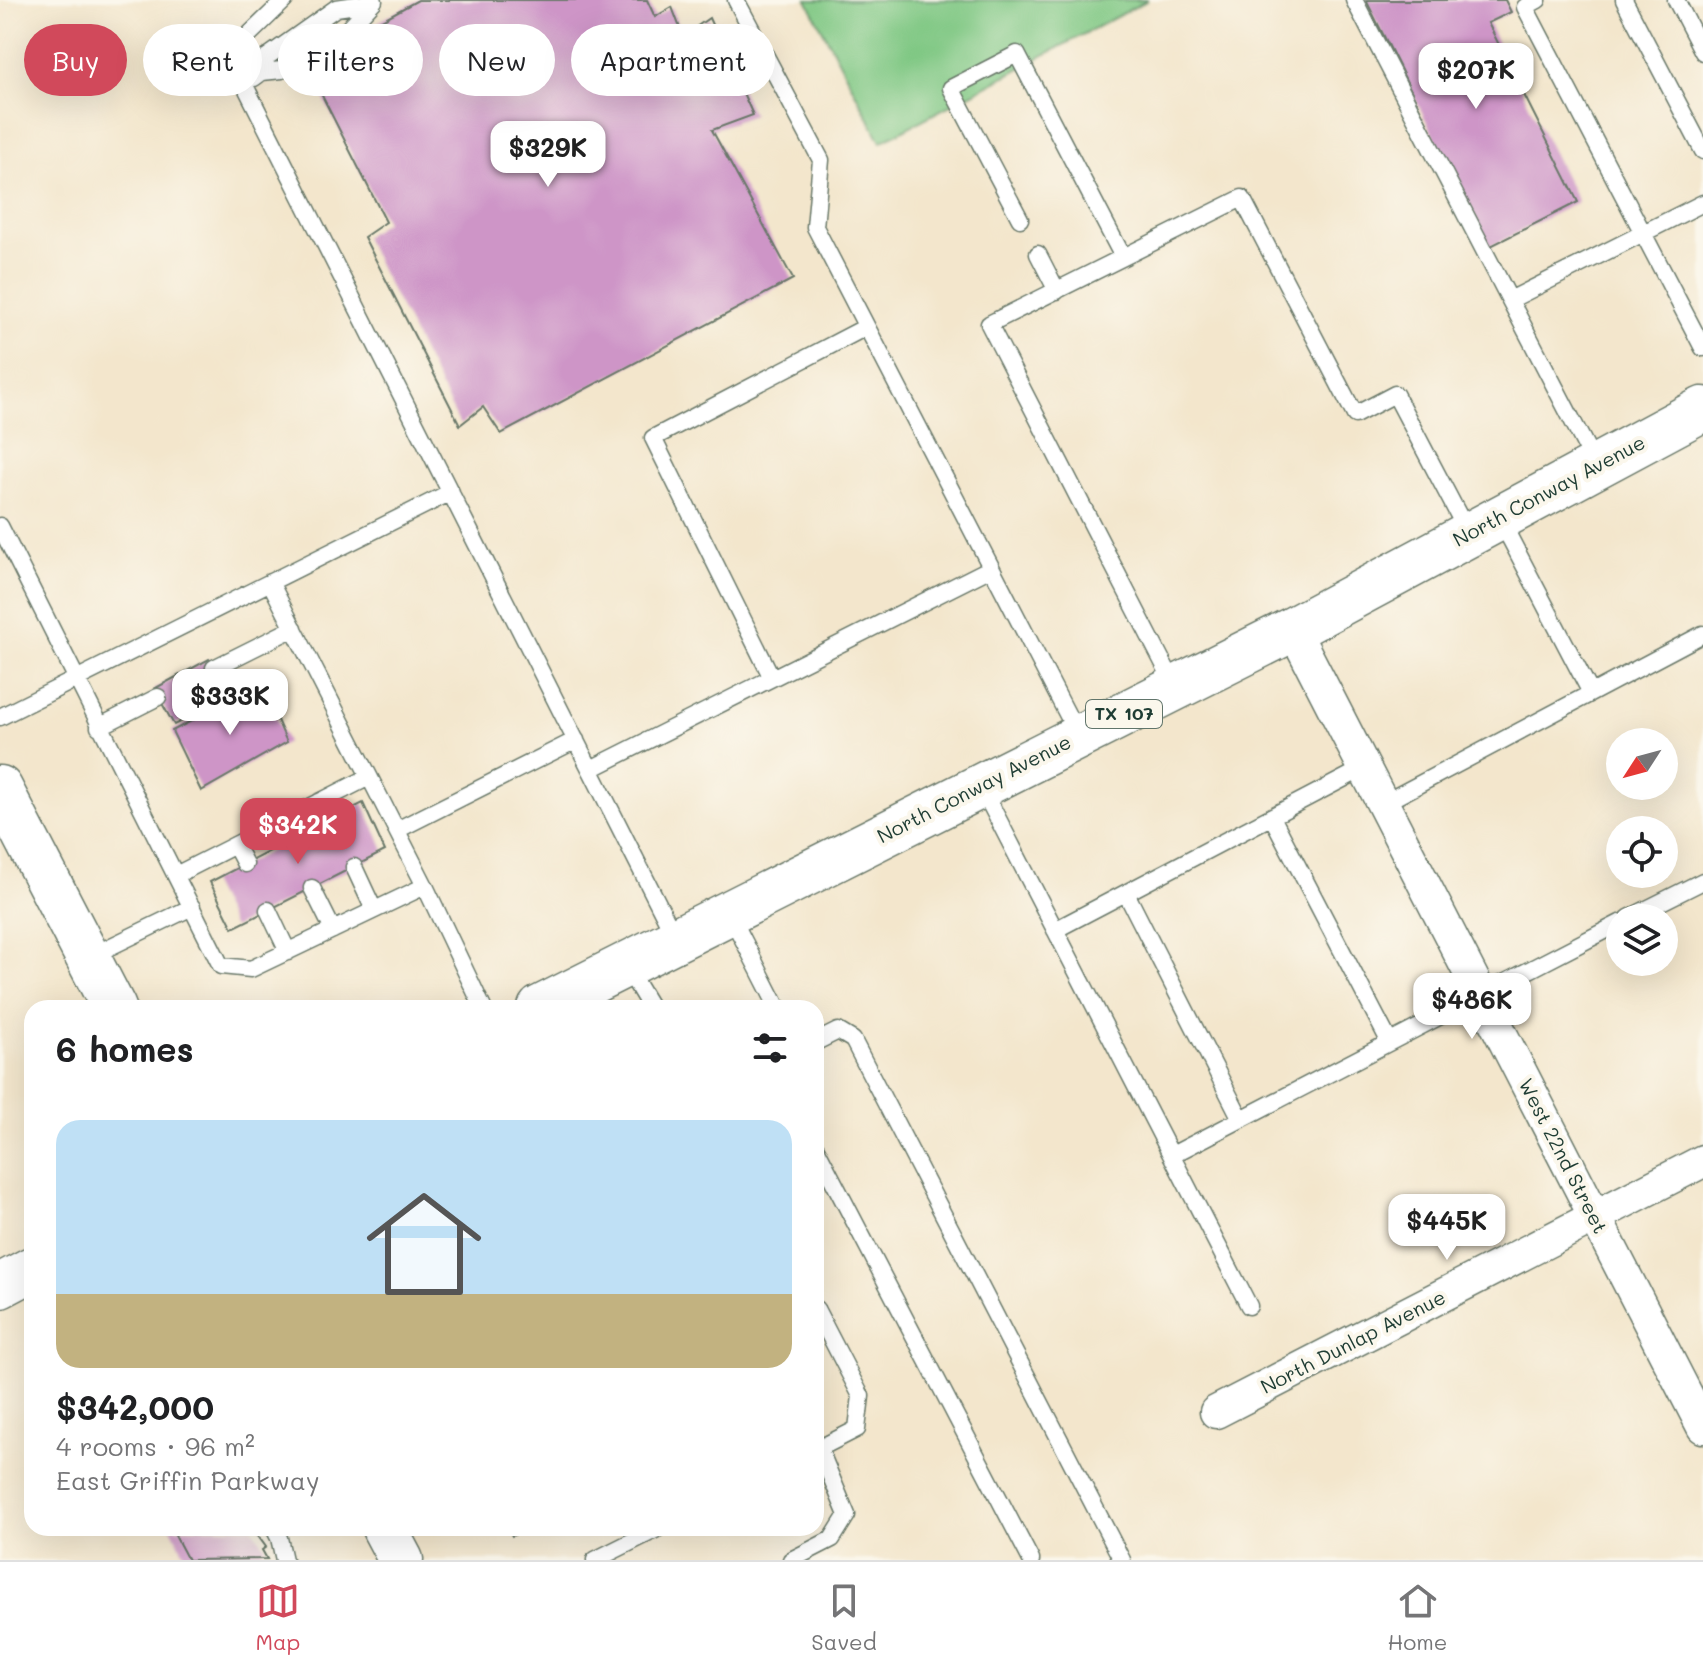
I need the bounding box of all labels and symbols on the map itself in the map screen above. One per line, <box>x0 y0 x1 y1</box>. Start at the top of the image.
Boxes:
pin: $207K <box>1420 43 1532 111</box>
pin: $329K <box>492 121 604 189</box>
street label: North Conway Avenue <box>1448 428 1649 552</box>
pin: $333K <box>174 669 286 737</box>
road number: TX 107 <box>1086 700 1162 728</box>
street label: North Conway Avenue <box>872 728 1075 848</box>
north arrow <box>1606 728 1678 800</box>
pin: $342K <box>242 798 354 866</box>
pin: $486K <box>1416 973 1528 1041</box>
street label: West 22nd Street <box>1513 1073 1614 1238</box>
pin: $445K <box>1391 1194 1503 1262</box>
street label: North Dunlap Avenue <box>1256 1283 1449 1399</box>

